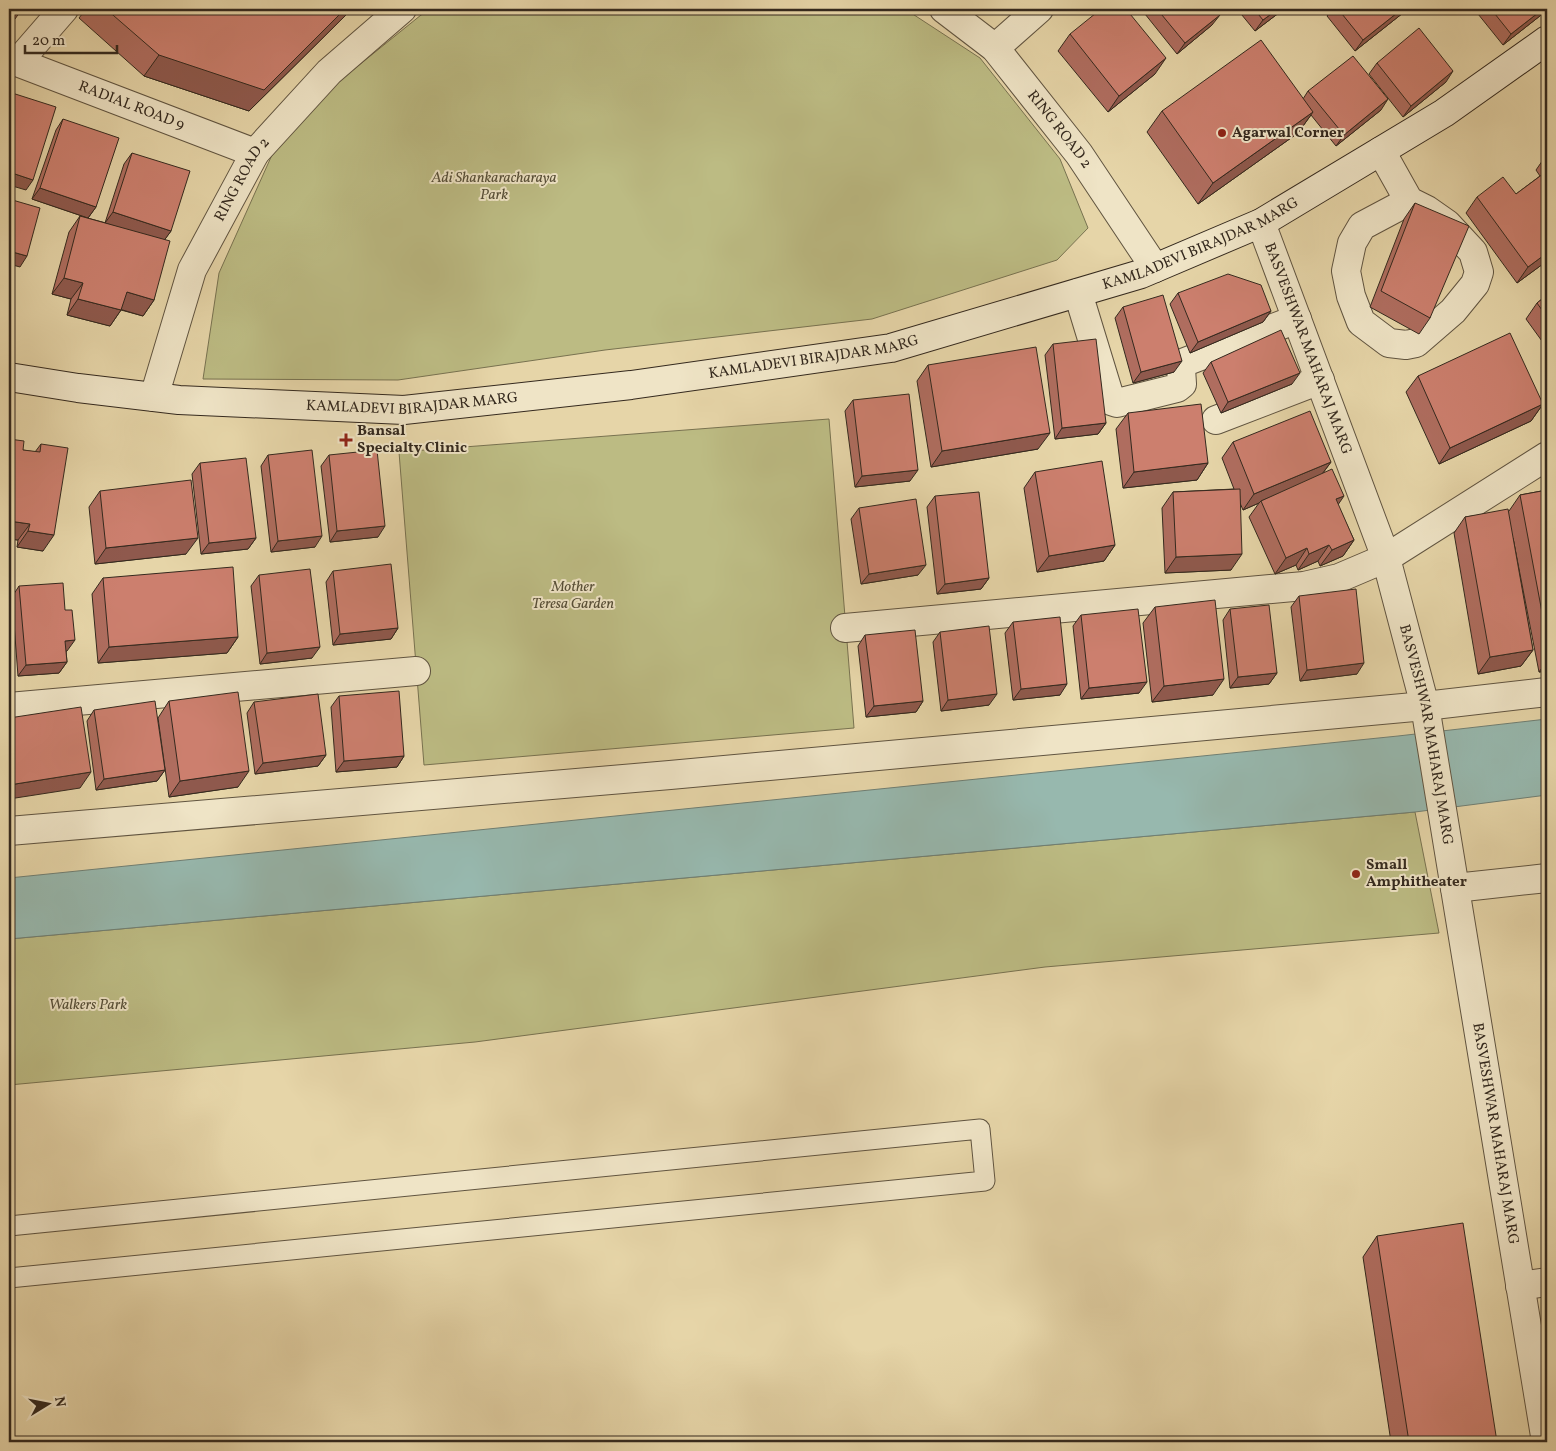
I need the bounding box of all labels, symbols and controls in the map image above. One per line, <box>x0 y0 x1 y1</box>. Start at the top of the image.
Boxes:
scale bar <box>25 22 118 54</box>
text: 20 m <box>32 31 65 52</box>
street label: RADIAL ROAD 9 <box>75 76 188 136</box>
street label: RING ROAD 2 <box>1022 86 1096 173</box>
place label: Agarwal Corner <box>1232 123 1344 144</box>
marker: Agarwal Corner <box>1216 127 1228 139</box>
street label: RING ROAD 2 <box>209 133 275 225</box>
park label: Adi Shankaracharaya Park <box>430 168 557 206</box>
street label: KAMLADEVI BIRAJDAR MARG <box>1100 192 1303 295</box>
street label: BASVESHWAR MAHARAJ MARG <box>1259 240 1357 457</box>
street label: KAMLADEVI BIRAJDAR MARG <box>707 330 921 384</box>
street label: KAMLADEVI BIRAJDAR MARG <box>305 387 519 421</box>
place label: Bansal Specialty Clinic <box>357 421 467 459</box>
marker: Bansal Specialty Clinic <box>339 433 353 447</box>
park label: Mother Teresa Garden <box>532 577 614 615</box>
street label: BASVESHWAR MAHARAJ MARG <box>1393 622 1458 847</box>
place label: Small Amphitheater <box>1366 855 1467 893</box>
marker: Small Amphitheater <box>1350 868 1362 880</box>
park label: Walkers Park <box>49 995 127 1016</box>
street label: BASVESHWAR MAHARAJ MARG <box>1467 1021 1524 1246</box>
north arrow <box>22 1378 72 1428</box>
text: N <box>49 1395 70 1409</box>

